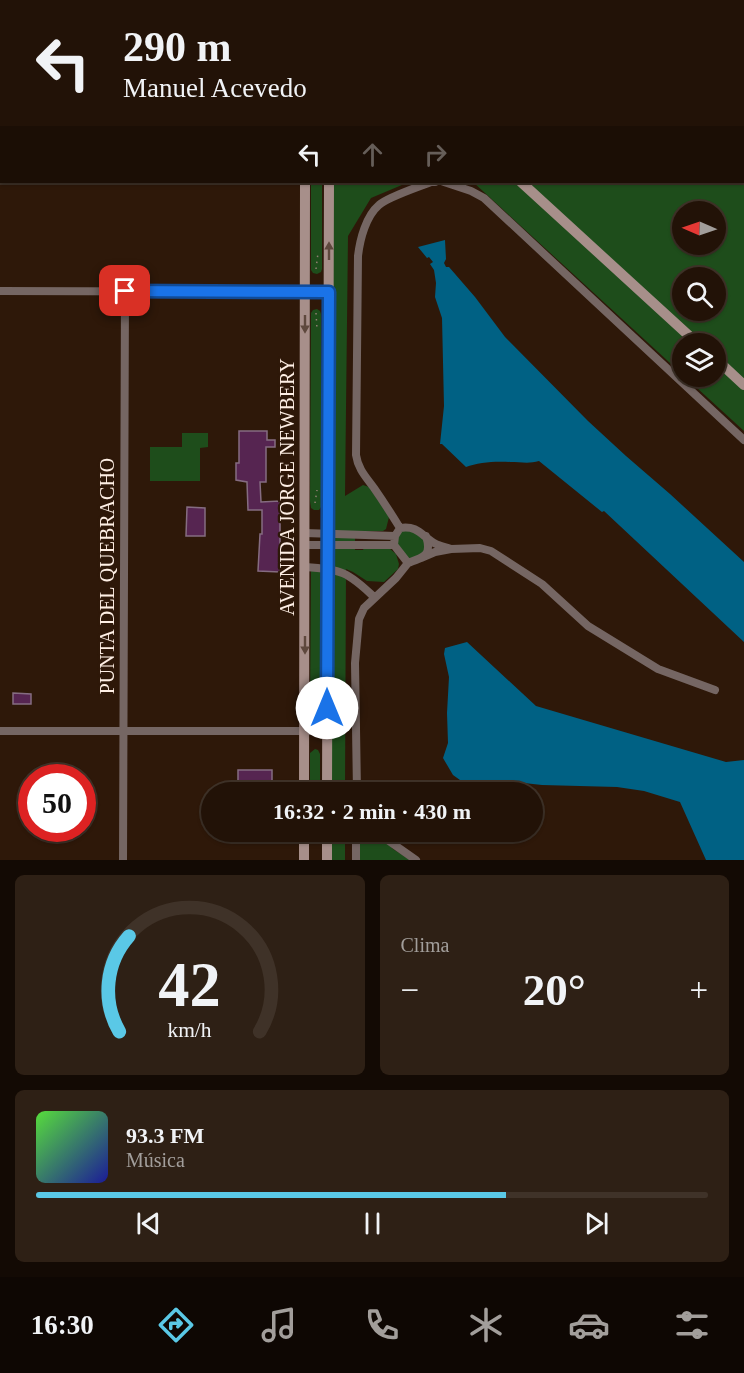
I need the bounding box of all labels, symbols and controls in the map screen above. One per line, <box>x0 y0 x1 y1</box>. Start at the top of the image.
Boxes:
icon: left <box>24 24 102 102</box>
text: 290 m <box>123 24 232 70</box>
text: Manuel Acevedo <box>123 73 307 103</box>
icon: left <box>293 138 326 171</box>
icon: ahead <box>356 138 389 171</box>
icon: right <box>419 138 452 171</box>
north arrow <box>672 201 726 255</box>
map controls <box>672 201 726 387</box>
one-way arrow <box>324 241 334 260</box>
pin <box>99 265 150 316</box>
button: search <box>672 267 726 321</box>
icon: arrive <box>108 274 141 307</box>
one-way arrow <box>300 314 310 333</box>
button: layers <box>672 333 726 387</box>
street label: AVENIDA JORGE NEWBERY <box>276 358 298 616</box>
street label: PUNTA DEL QUEBRACHO <box>96 458 118 694</box>
one-way arrow <box>300 635 310 654</box>
position arrow <box>295 676 359 740</box>
speed limit sign: 50 <box>18 764 96 842</box>
text: 16:32 · 2 min · 430 m <box>273 799 471 824</box>
text: Clima <box>401 934 449 956</box>
text: 42 <box>159 950 221 1019</box>
text: 20° <box>523 965 586 1015</box>
text: − <box>401 972 419 1008</box>
text: + <box>689 972 708 1008</box>
text: km/h <box>168 1018 212 1042</box>
text: 93.3 FM <box>126 1123 204 1148</box>
text: Música <box>126 1149 185 1171</box>
icon: previous <box>132 1207 165 1240</box>
icon: pause <box>356 1207 389 1240</box>
icon: next <box>580 1207 613 1240</box>
icon: directions <box>155 1304 197 1346</box>
icon: music <box>258 1304 300 1346</box>
icon: phone <box>361 1304 403 1346</box>
icon: climate <box>465 1304 507 1346</box>
icon: car <box>568 1304 610 1346</box>
icon: filters <box>671 1304 713 1346</box>
text: 16:30 <box>31 1310 94 1340</box>

